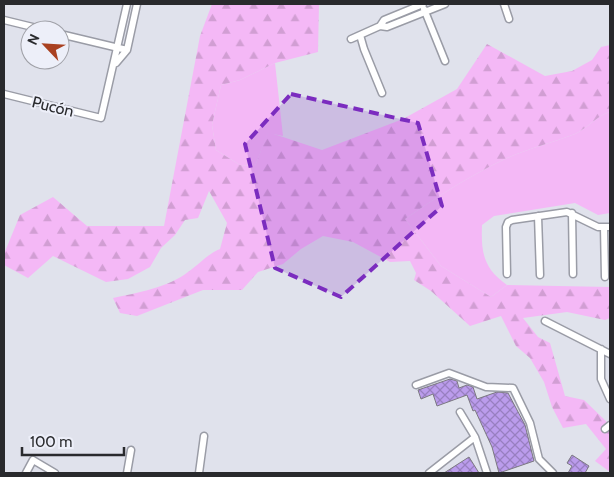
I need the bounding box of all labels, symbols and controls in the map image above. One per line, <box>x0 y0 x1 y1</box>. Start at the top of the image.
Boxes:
north arrow <box>20 20 70 70</box>
text: N <box>23 31 43 48</box>
street label: Pucón <box>30 92 76 121</box>
scale bar <box>22 424 125 456</box>
text: 100 m <box>30 433 72 451</box>

